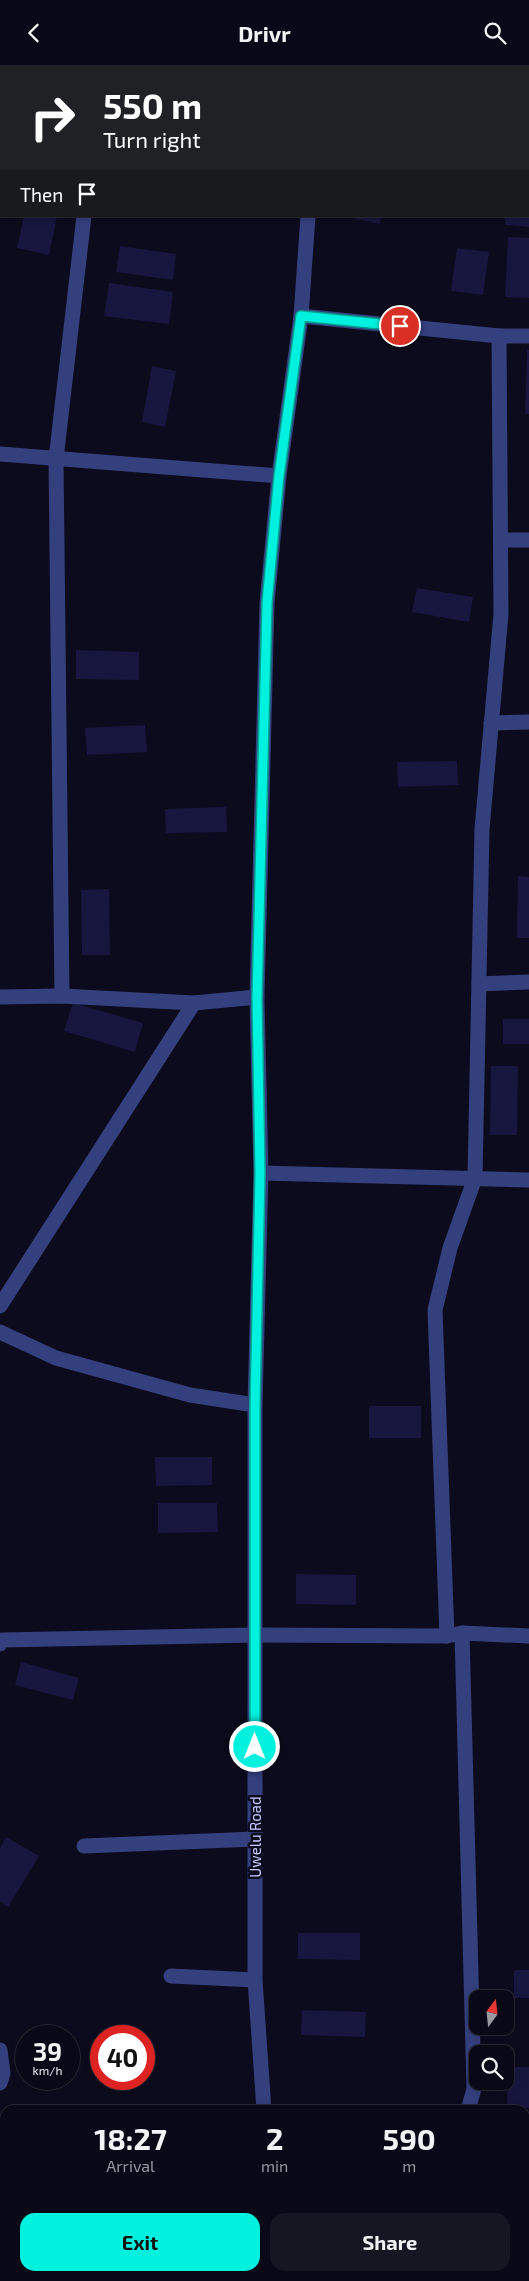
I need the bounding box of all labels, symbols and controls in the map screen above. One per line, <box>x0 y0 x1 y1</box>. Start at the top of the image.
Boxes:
icon: back <box>20 19 48 47</box>
icon: search <box>481 19 509 47</box>
text: Drivr <box>238 20 291 46</box>
text: 550 m <box>103 84 202 126</box>
icon: right <box>20 85 85 150</box>
text: Turn right <box>103 126 201 152</box>
icon: arrive <box>73 180 101 208</box>
text: Then <box>20 183 63 206</box>
pin <box>379 305 421 347</box>
icon: arrive <box>386 312 414 340</box>
position arrow <box>228 1720 280 1772</box>
street label: Uwelu Road <box>246 1796 264 1878</box>
north arrow <box>469 1990 514 2035</box>
map controls <box>469 1990 514 2090</box>
speed limit sign: 40 <box>90 2025 155 2090</box>
text: 39 <box>33 2036 62 2066</box>
button: search <box>469 2045 514 2090</box>
text: km/h <box>33 2063 62 2077</box>
text: 18:27 <box>94 2120 167 2156</box>
text: 2 <box>266 2120 283 2156</box>
text: 590 <box>383 2120 436 2156</box>
text: Arrival <box>106 2156 155 2175</box>
text: min <box>261 2156 288 2175</box>
text: m <box>402 2156 416 2175</box>
button: Exit <box>20 2213 260 2271</box>
button: Share <box>270 2213 510 2271</box>

